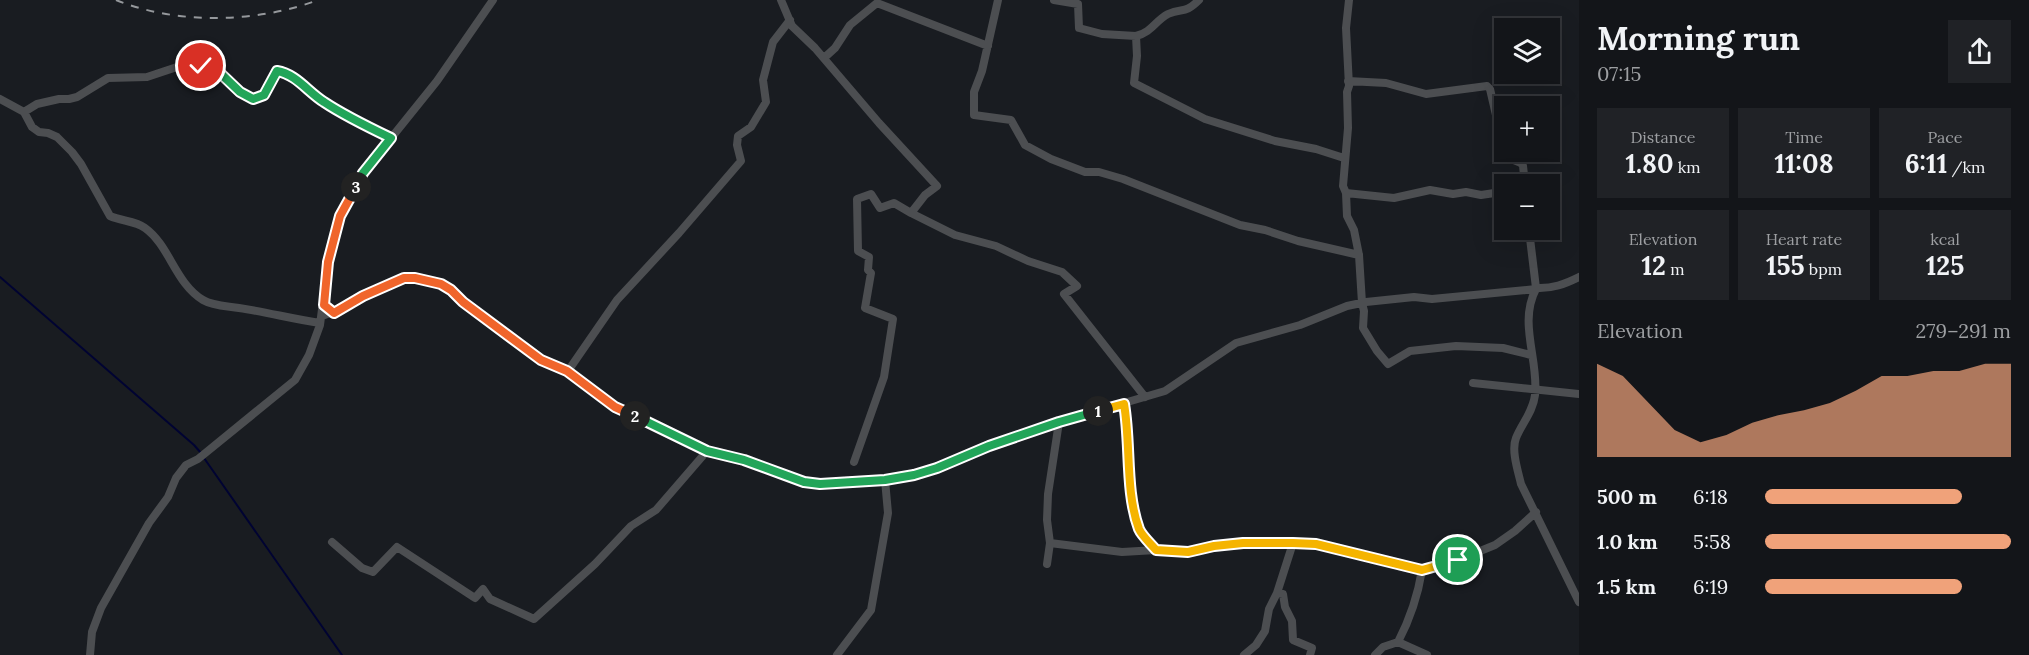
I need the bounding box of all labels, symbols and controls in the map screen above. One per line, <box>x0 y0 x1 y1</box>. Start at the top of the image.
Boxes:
text: Morning run <box>1597 17 1800 59</box>
map controls <box>1494 18 1560 240</box>
button: layers <box>1494 18 1560 84</box>
button: share <box>1948 20 2011 83</box>
pin <box>175 40 226 91</box>
icon: check <box>184 49 217 82</box>
text: 07:15 <box>1597 61 1641 86</box>
button: + <box>1494 96 1560 162</box>
text: Distance <box>1630 127 1696 147</box>
text: Time <box>1785 127 1823 147</box>
text: Pace <box>1928 127 1962 147</box>
text: 1.80 <box>1625 147 1673 180</box>
text: 11:08 <box>1774 147 1834 180</box>
text: 6:11 <box>1905 147 1947 180</box>
text: km <box>1673 157 1701 177</box>
text: /km <box>1947 157 1985 177</box>
pin: 3 <box>341 172 371 202</box>
button: − <box>1494 174 1560 240</box>
text: 3 <box>352 177 360 197</box>
text: Elevation <box>1629 229 1697 249</box>
text: Heart rate <box>1766 229 1842 249</box>
text: kcal <box>1930 229 1960 249</box>
text: 12 <box>1642 249 1666 282</box>
text: 155 <box>1766 249 1805 282</box>
text: 125 <box>1926 249 1964 282</box>
text: m <box>1666 259 1684 279</box>
text: bpm <box>1805 259 1842 279</box>
text: Elevation <box>1597 318 1683 343</box>
text: 279–291 m <box>1916 318 2011 343</box>
pin: 1 <box>1083 396 1113 426</box>
pin: 2 <box>620 401 650 431</box>
text: 1 <box>1095 401 1101 421</box>
text: 2 <box>631 406 639 426</box>
text: 500 m <box>1597 484 1657 509</box>
text: 6:18 <box>1693 484 1728 509</box>
text: 1.0 km <box>1597 529 1658 554</box>
text: 5:58 <box>1693 529 1731 554</box>
pin <box>1432 534 1483 585</box>
icon: arrive <box>1441 543 1474 576</box>
text: 1.5 km <box>1597 574 1656 599</box>
text: 6:19 <box>1693 574 1728 599</box>

